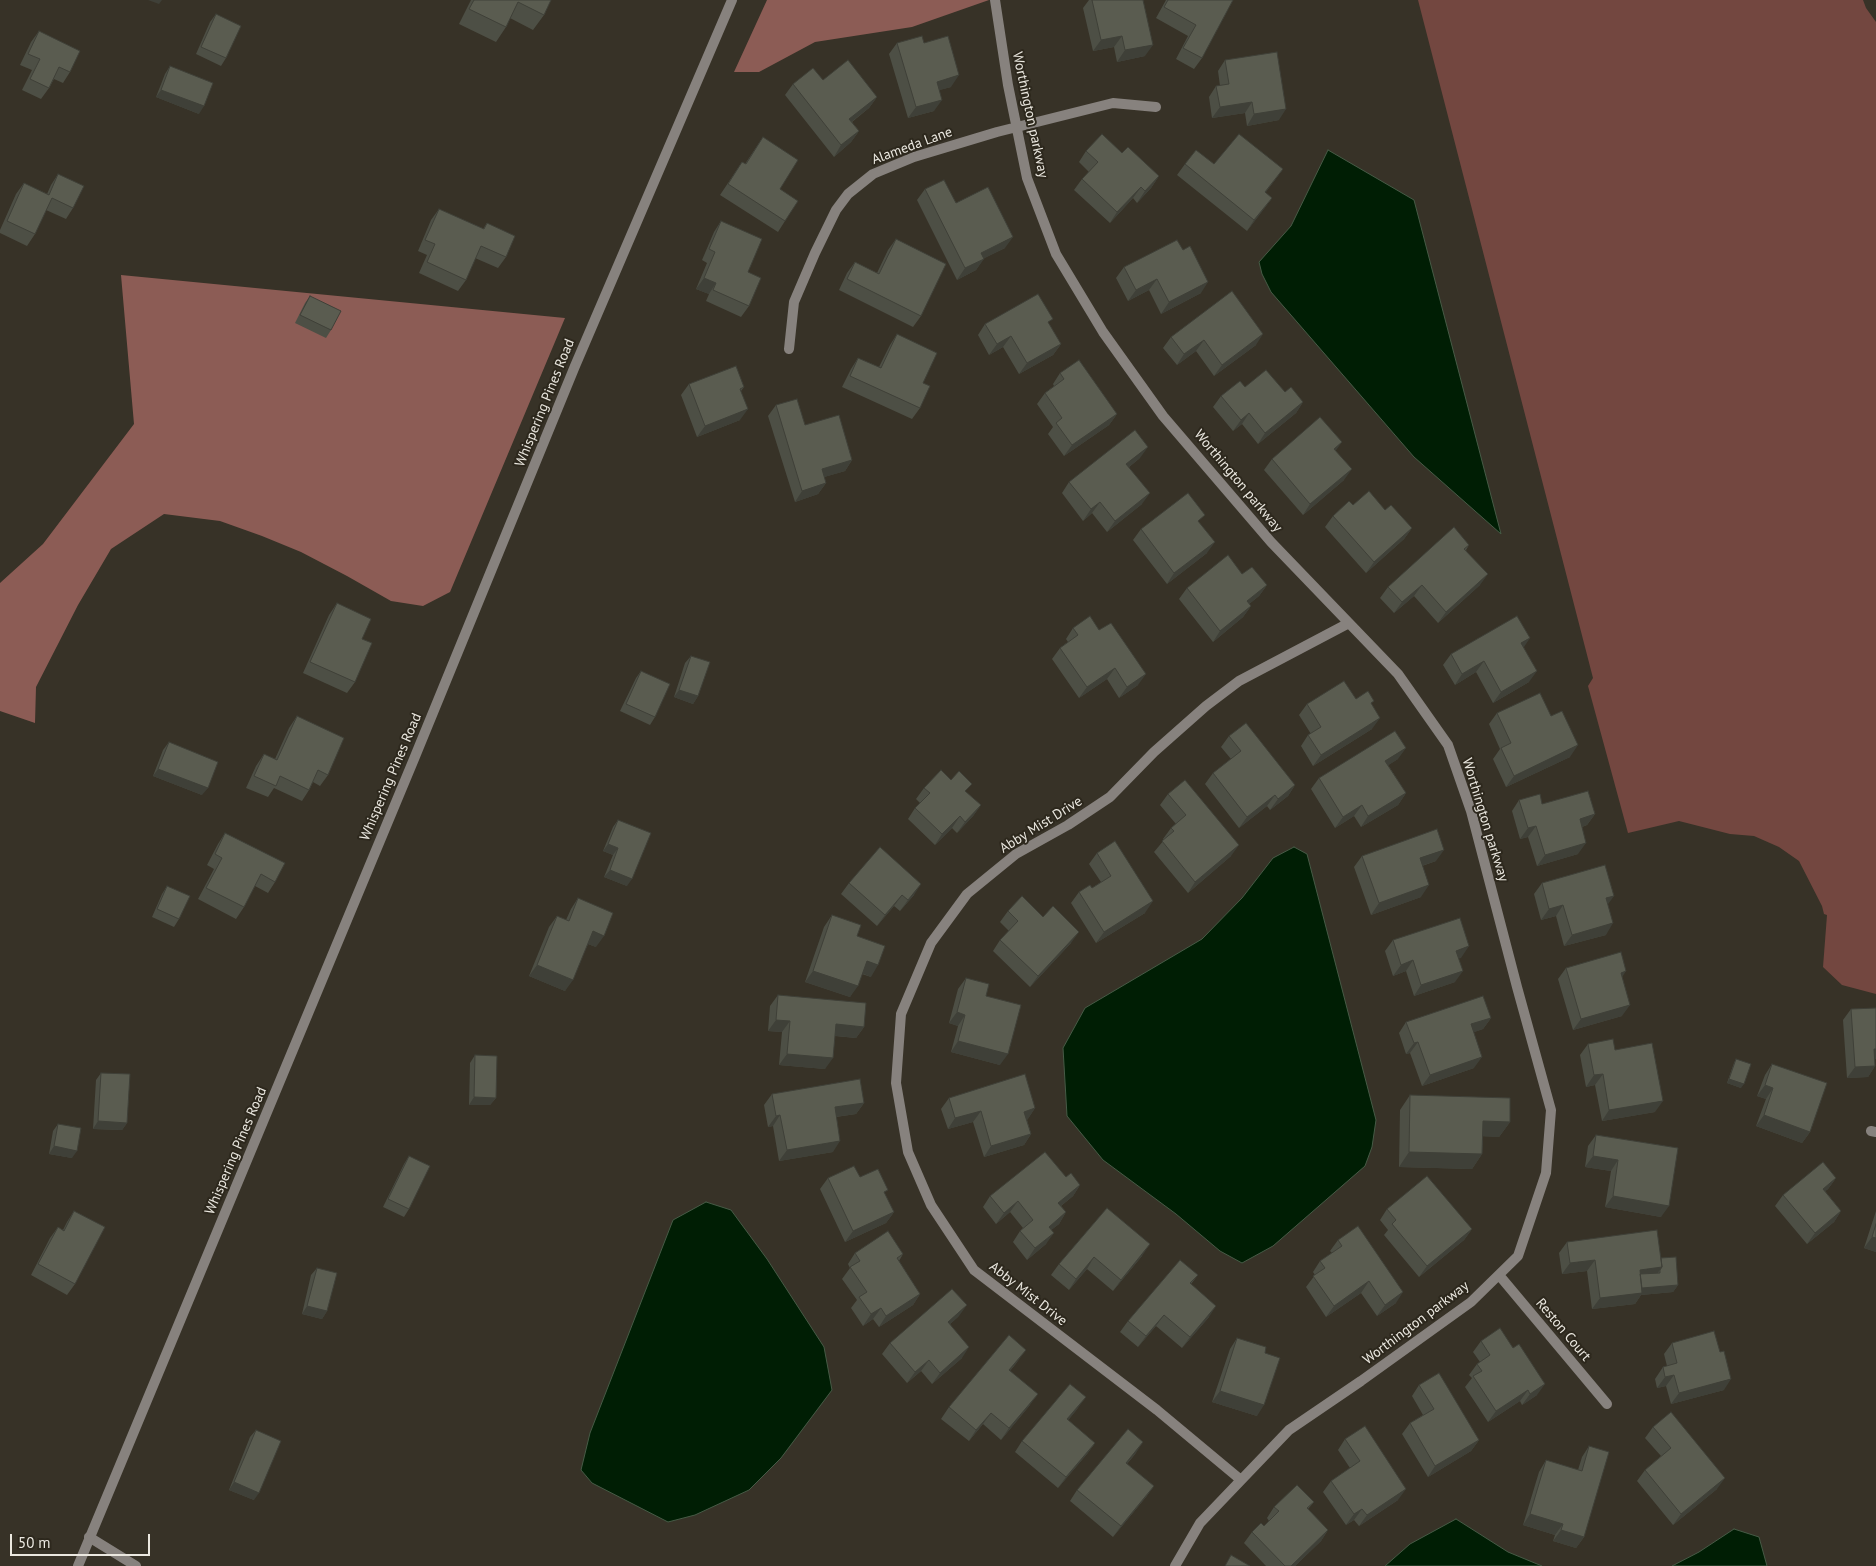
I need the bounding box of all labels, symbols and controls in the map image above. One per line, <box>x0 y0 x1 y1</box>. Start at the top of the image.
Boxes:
street label: Worthington parkway <box>1008 51 1052 179</box>
street label: Alameda Lane <box>869 124 955 168</box>
street label: Whispering Pines Road <box>512 337 578 469</box>
street label: Worthington parkway <box>1190 426 1286 536</box>
street label: Whispering Pines Road <box>357 711 425 843</box>
street label: Worthington parkway <box>1458 756 1512 884</box>
street label: Abby Mist Drive <box>997 793 1085 857</box>
street label: Whispering Pines Road <box>202 1085 270 1217</box>
street label: Abby Mist Drive <box>986 1258 1070 1330</box>
street label: Worthington parkway <box>1360 1278 1472 1368</box>
street label: Reston Court <box>1532 1295 1594 1365</box>
scale bar <box>12 1524 152 1556</box>
text: 50 m <box>18 1533 51 1552</box>

